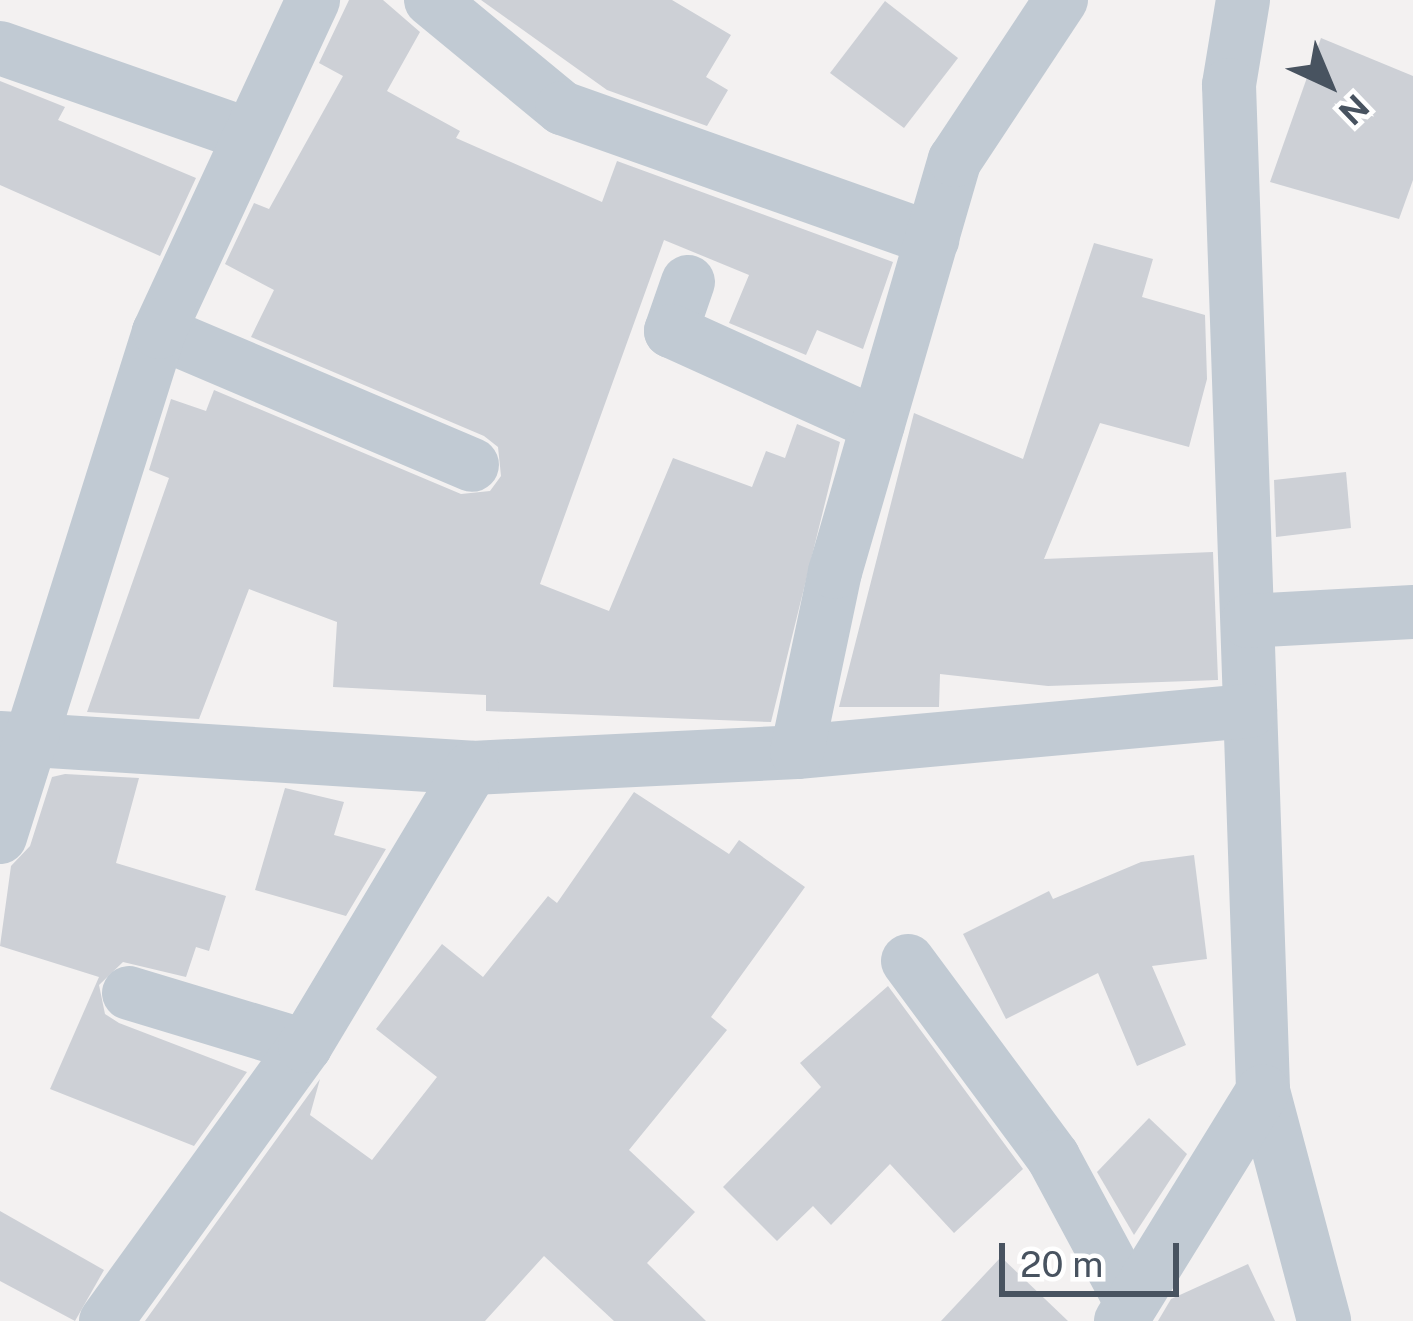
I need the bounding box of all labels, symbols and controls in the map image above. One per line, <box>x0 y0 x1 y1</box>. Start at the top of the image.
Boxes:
north arrow <box>1269 24 1389 144</box>
text: N <box>1332 87 1376 133</box>
scale bar <box>1005 1219 1185 1293</box>
text: 20 m <box>1020 1243 1103 1285</box>

